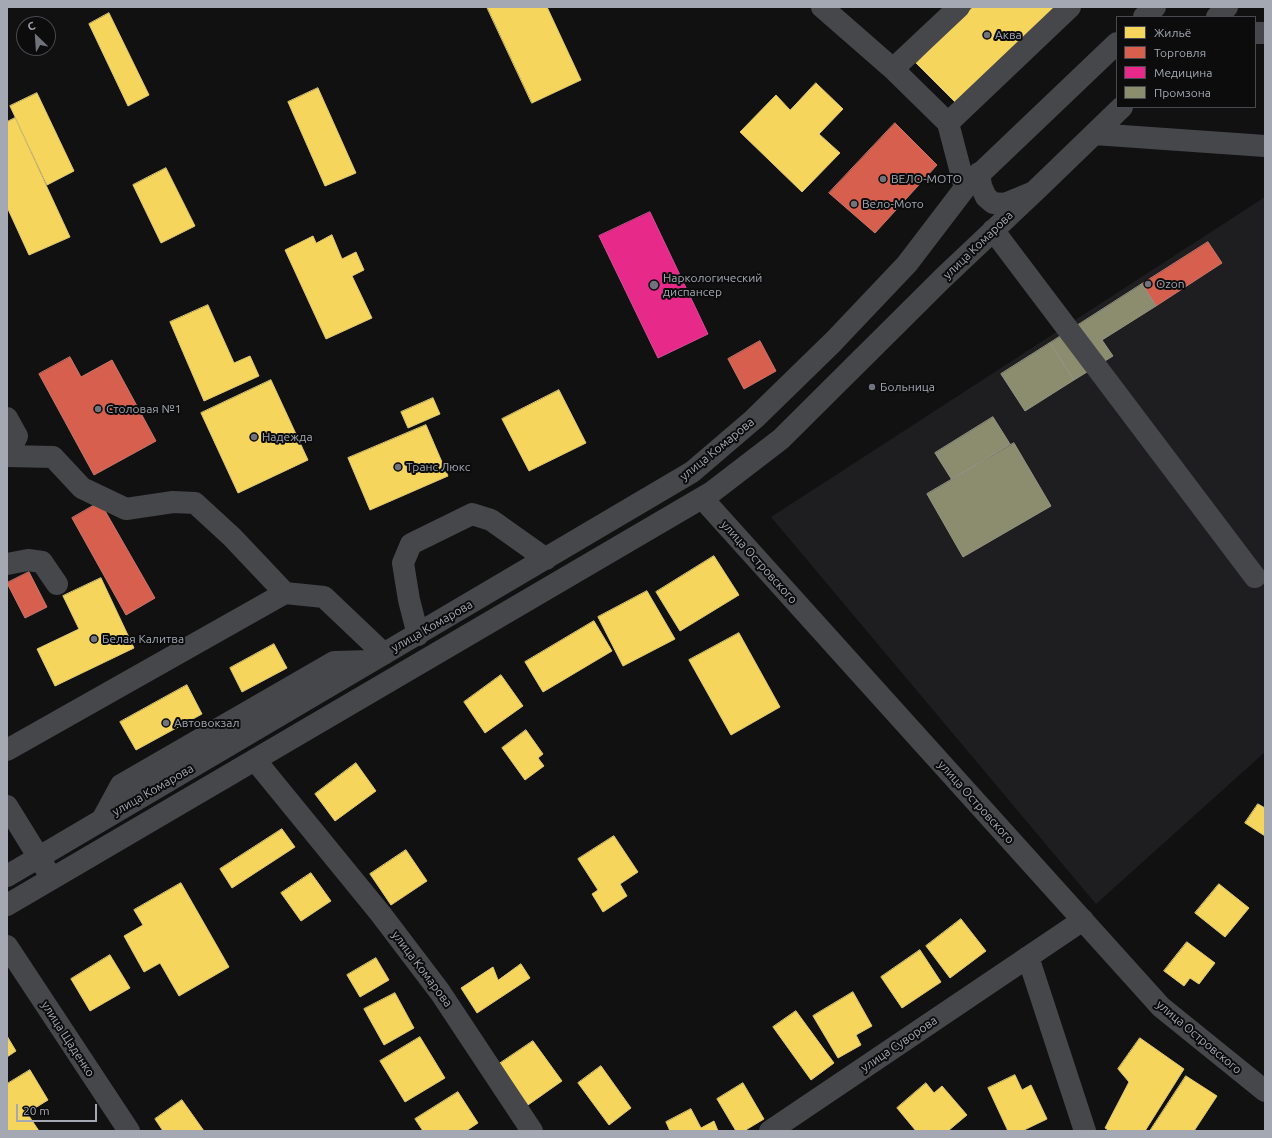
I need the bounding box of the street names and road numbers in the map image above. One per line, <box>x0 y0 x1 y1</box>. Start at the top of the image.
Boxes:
street label: улица Комарова <box>940 208 1016 282</box>
street label: улица Комарова <box>677 415 757 483</box>
street label: улица Островского <box>718 517 800 607</box>
street label: улица Комарова <box>389 597 475 655</box>
street label: улица Островского <box>935 757 1017 847</box>
street label: улица Комарова <box>110 761 196 819</box>
street label: улица Комарова <box>389 928 455 1010</box>
street label: улица Островского <box>1153 997 1245 1077</box>
street label: улица Щаденко <box>38 999 98 1079</box>
street label: улица Суворова <box>858 1013 940 1075</box>

